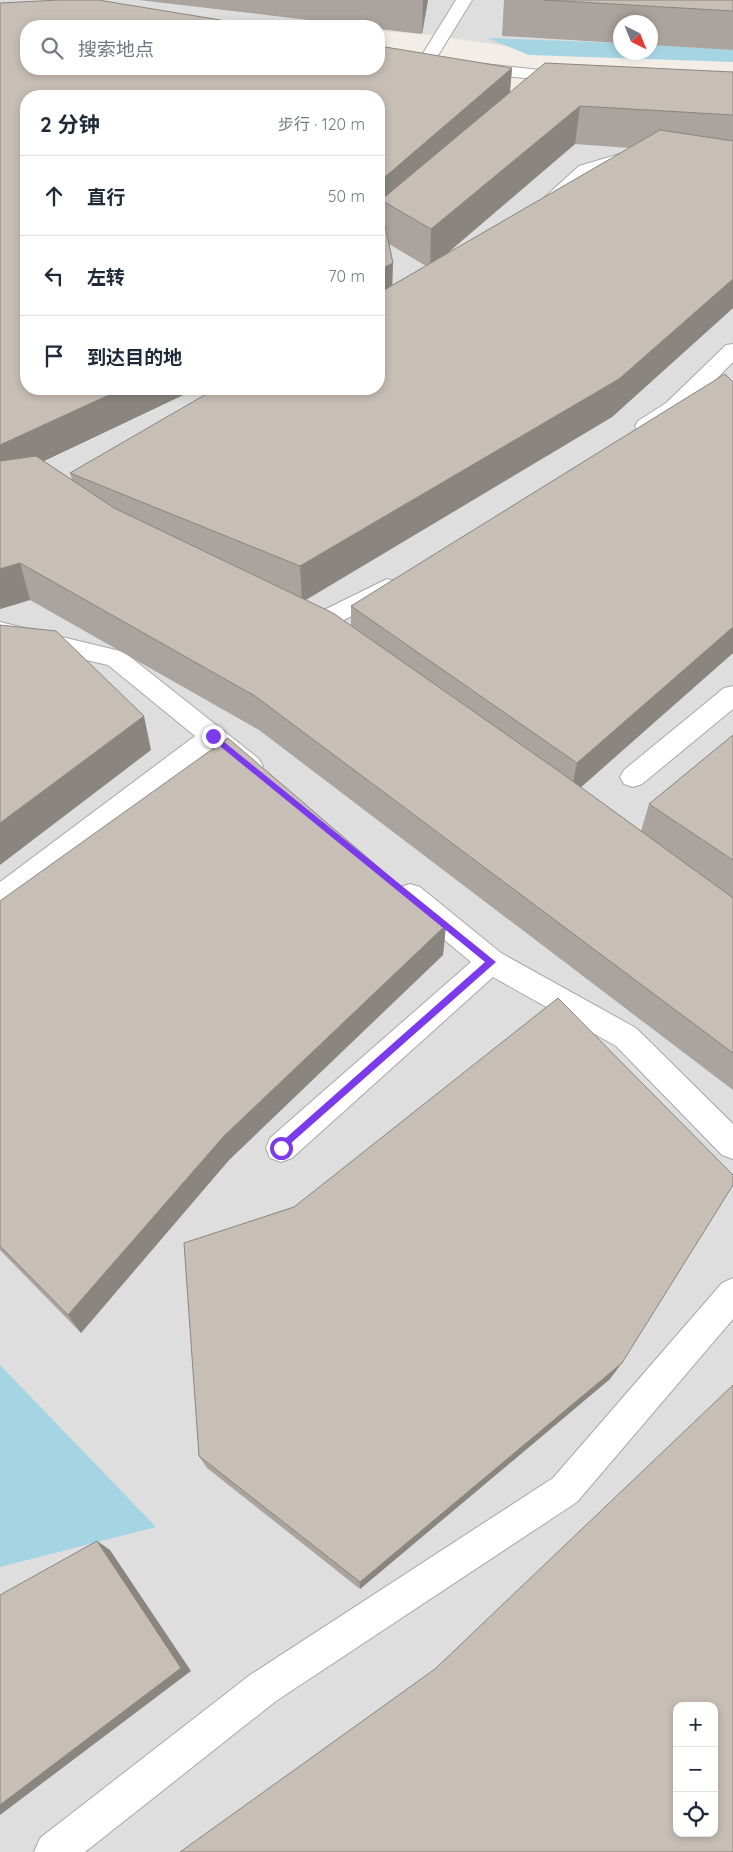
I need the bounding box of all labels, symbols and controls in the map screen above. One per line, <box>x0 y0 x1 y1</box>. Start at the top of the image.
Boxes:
north arrow <box>613 15 658 60</box>
search box <box>20 20 385 75</box>
icon: search <box>38 34 66 62</box>
text: 搜索地点 <box>78 37 154 61</box>
text: 2 分钟 <box>40 111 100 137</box>
text: 步行 · 120 m <box>278 114 365 134</box>
icon: ahead <box>40 182 68 210</box>
text: 直行 <box>87 185 125 209</box>
text: 50 m <box>328 186 365 206</box>
icon: left <box>40 262 68 290</box>
text: 左转 <box>87 265 125 289</box>
text: 70 m <box>328 266 365 286</box>
icon: arrive <box>40 342 68 370</box>
text: 到达目的地 <box>87 345 182 369</box>
route end <box>202 725 225 748</box>
route start <box>270 1137 293 1160</box>
map controls <box>673 1702 718 1837</box>
button: + <box>673 1702 718 1747</box>
button: − <box>673 1747 718 1792</box>
button: locate <box>673 1792 718 1837</box>

